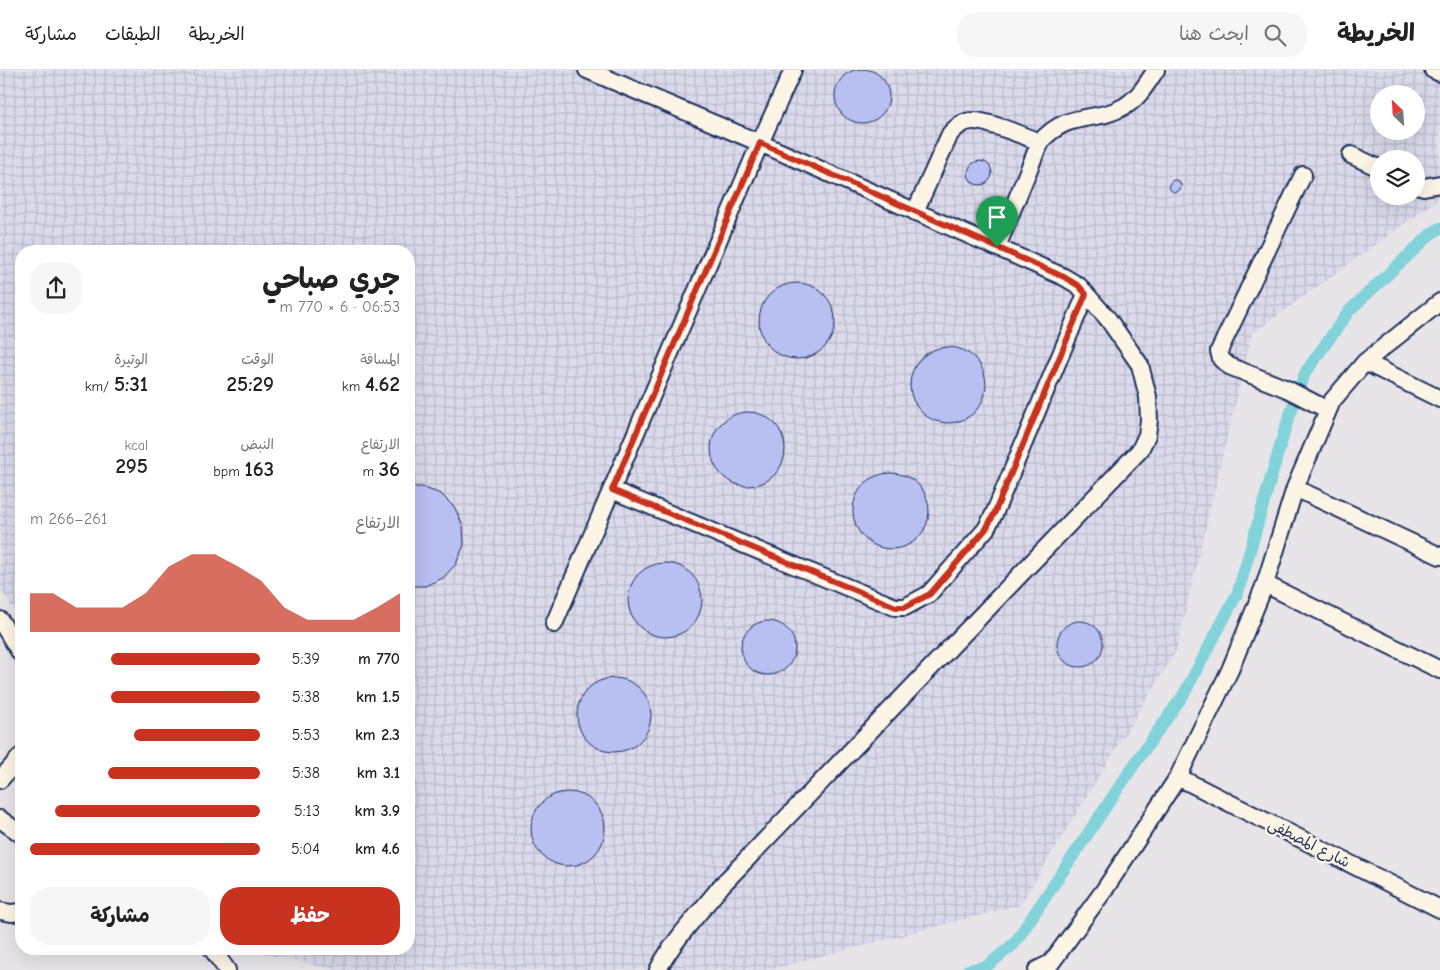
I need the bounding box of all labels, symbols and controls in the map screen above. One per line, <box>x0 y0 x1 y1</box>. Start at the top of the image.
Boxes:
search box <box>957 12 1307 57</box>
text: الخريطة <box>1337 19 1415 47</box>
icon: search <box>1261 21 1289 49</box>
text: ابحث هنا <box>1179 23 1249 45</box>
text: مشاركة <box>25 24 77 45</box>
text: الطبقات <box>105 24 161 45</box>
text: الخريطة <box>189 24 245 45</box>
north arrow <box>1370 85 1425 140</box>
map controls <box>1370 85 1425 205</box>
button: layers <box>1370 150 1425 205</box>
pin <box>976 196 1018 247</box>
icon: arrive <box>983 203 1011 231</box>
button: share <box>30 262 82 314</box>
text: جري صباحي <box>262 263 400 295</box>
text: 06:53 · 6 × 770 m <box>280 298 400 316</box>
text: الوتيرة <box>114 351 148 368</box>
text: الوقت <box>241 351 274 368</box>
text: المسافة <box>360 351 400 368</box>
text: 5:31 <box>114 372 148 396</box>
text: 25:29 <box>227 372 274 396</box>
text: 4.62 <box>365 372 400 396</box>
text: /km <box>85 378 114 395</box>
text: km <box>342 378 365 395</box>
text: النبض <box>241 436 274 453</box>
text: الارتفاع <box>361 436 400 453</box>
text: kcal <box>124 437 148 454</box>
text: 295 <box>115 454 148 478</box>
text: 163 <box>244 457 274 481</box>
text: 36 <box>379 457 400 481</box>
text: bpm <box>213 463 244 480</box>
text: m <box>362 463 379 480</box>
text: 261–266 m <box>30 510 107 528</box>
text: الارتفاع <box>355 514 400 532</box>
text: 5:39 <box>292 650 320 668</box>
text: 770 m <box>358 650 400 668</box>
text: 5:38 <box>292 688 320 706</box>
text: 1.5 km <box>356 688 400 706</box>
text: 5:53 <box>292 726 320 744</box>
text: 2.3 km <box>355 726 400 744</box>
text: 5:38 <box>292 764 320 782</box>
text: 3.1 km <box>357 764 400 782</box>
text: 5:13 <box>294 802 320 820</box>
text: 3.9 km <box>355 802 400 820</box>
street label: شارع المصطفى <box>1265 815 1353 872</box>
text: 5:04 <box>291 840 320 858</box>
text: 4.6 km <box>355 840 400 858</box>
button: مشاركة <box>30 887 210 945</box>
button: حفظ <box>220 887 400 945</box>

